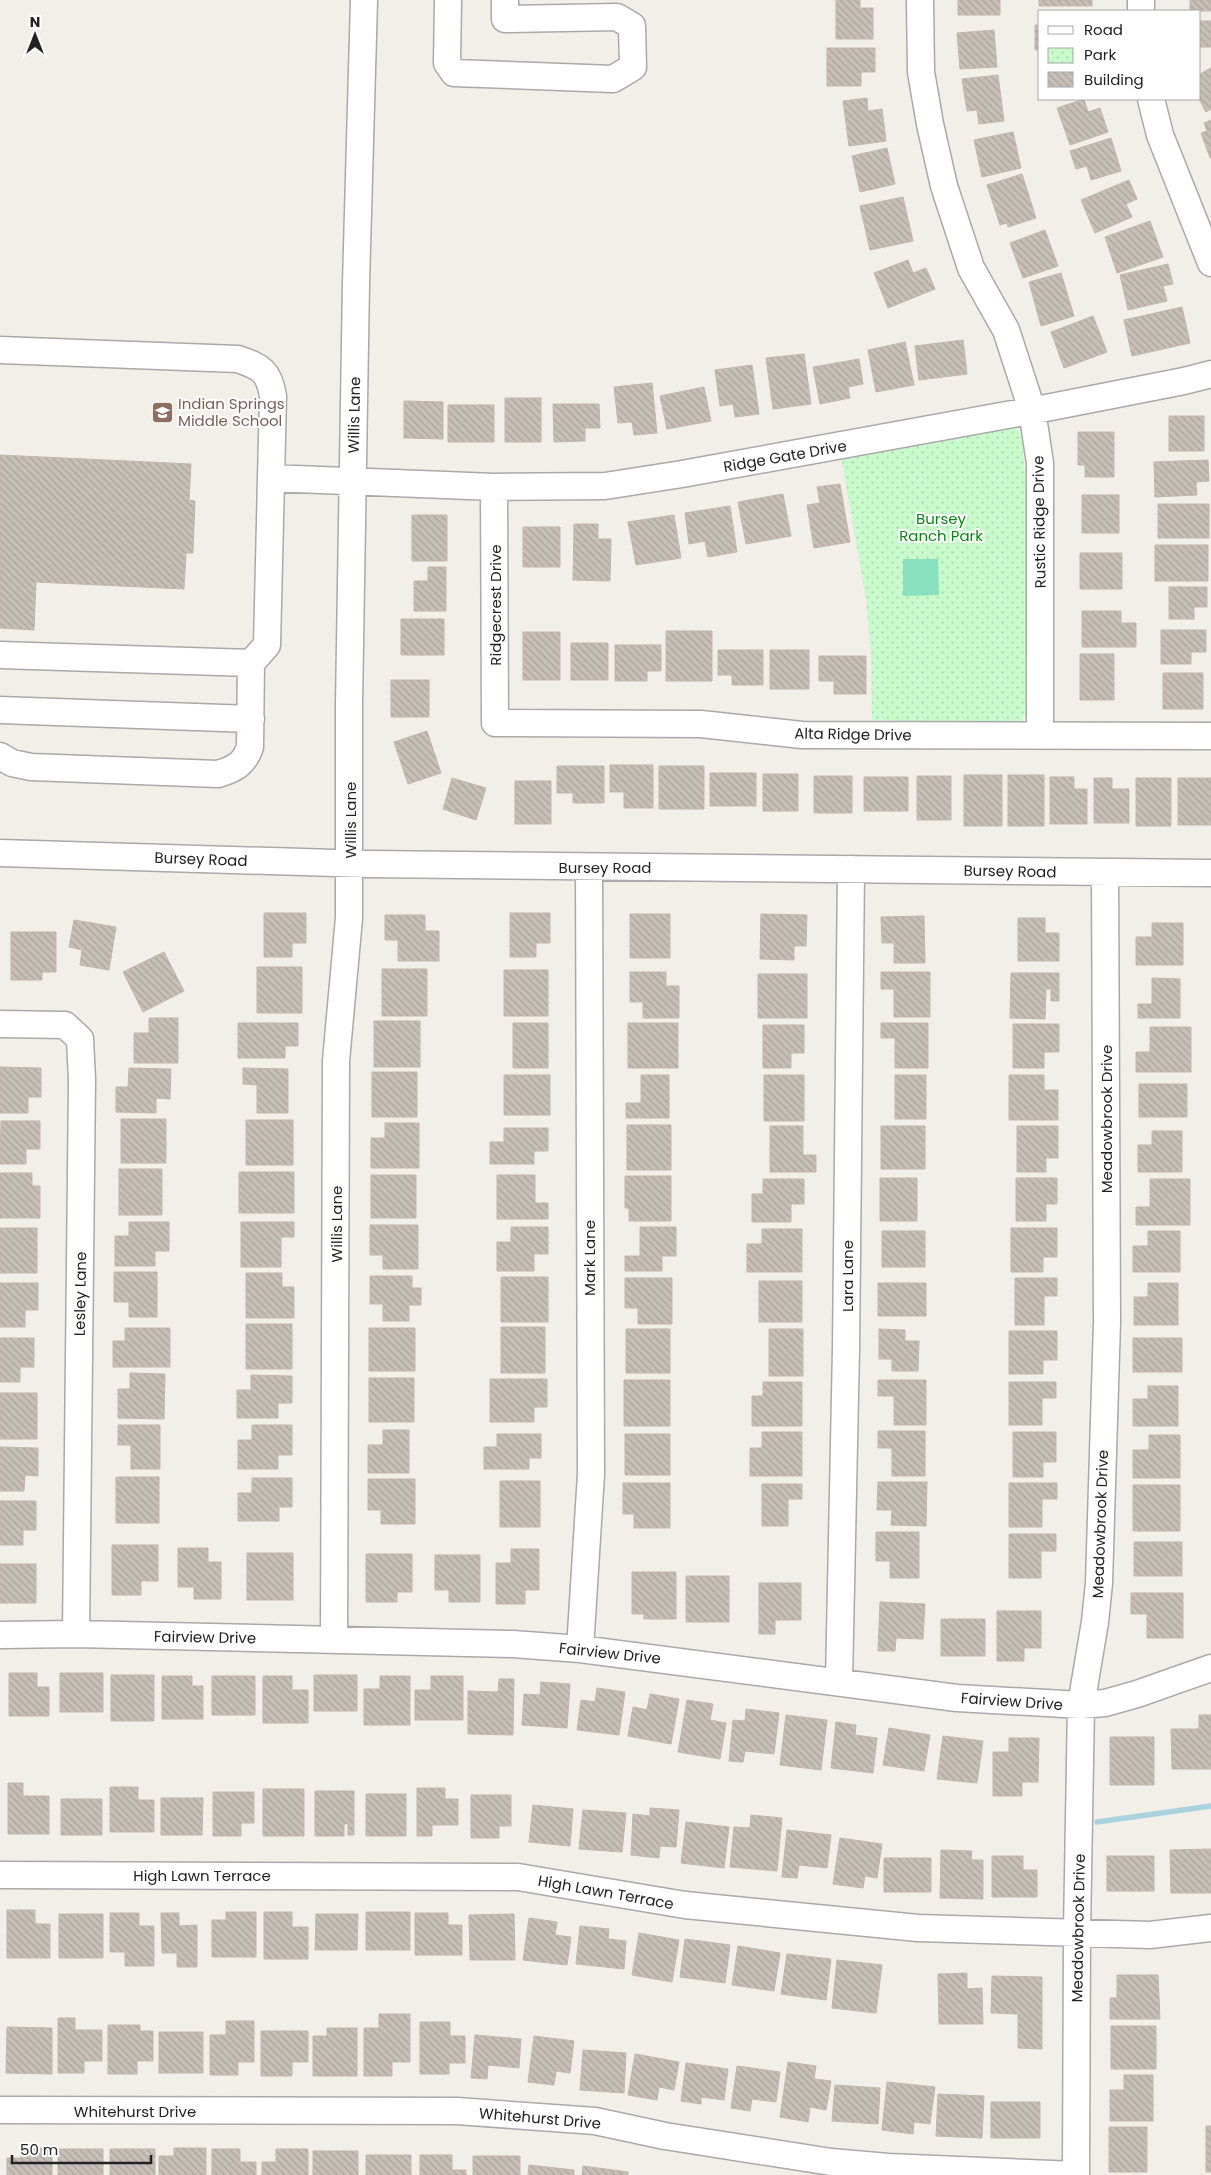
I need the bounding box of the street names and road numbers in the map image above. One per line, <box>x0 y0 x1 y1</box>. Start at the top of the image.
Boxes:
street label: Willis Lane <box>343 376 365 454</box>
street label: Ridge Gate Drive <box>722 435 848 477</box>
street label: Rustic Ridge Drive <box>1027 455 1051 589</box>
street label: Ridgecrest Drive <box>485 544 506 666</box>
street label: Alta Ridge Drive <box>794 722 912 746</box>
street label: Willis Lane <box>340 782 361 858</box>
street label: Bursey Road <box>154 847 248 871</box>
street label: Bursey Road <box>559 857 651 878</box>
street label: Bursey Road <box>963 860 1057 882</box>
street label: Meadowbrook Drive <box>1096 1045 1117 1193</box>
street label: Willis Lane <box>326 1186 347 1262</box>
street label: Mark Lane <box>579 1220 600 1296</box>
street label: Lara Lane <box>837 1240 858 1312</box>
street label: Lesley Lane <box>69 1252 91 1336</box>
street label: Meadowbrook Drive <box>1087 1449 1113 1599</box>
street label: Fairview Drive <box>154 1626 256 1648</box>
street label: Fairview Drive <box>558 1637 662 1669</box>
street label: Fairview Drive <box>960 1687 1064 1715</box>
street label: Meadowbrook Drive <box>1066 1853 1090 2003</box>
street label: High Lawn Terrace <box>133 1865 271 1886</box>
street label: High Lawn Terrace <box>536 1870 676 1914</box>
street label: Whitehurst Drive <box>74 2101 196 2122</box>
street label: Whitehurst Drive <box>478 2102 602 2134</box>

